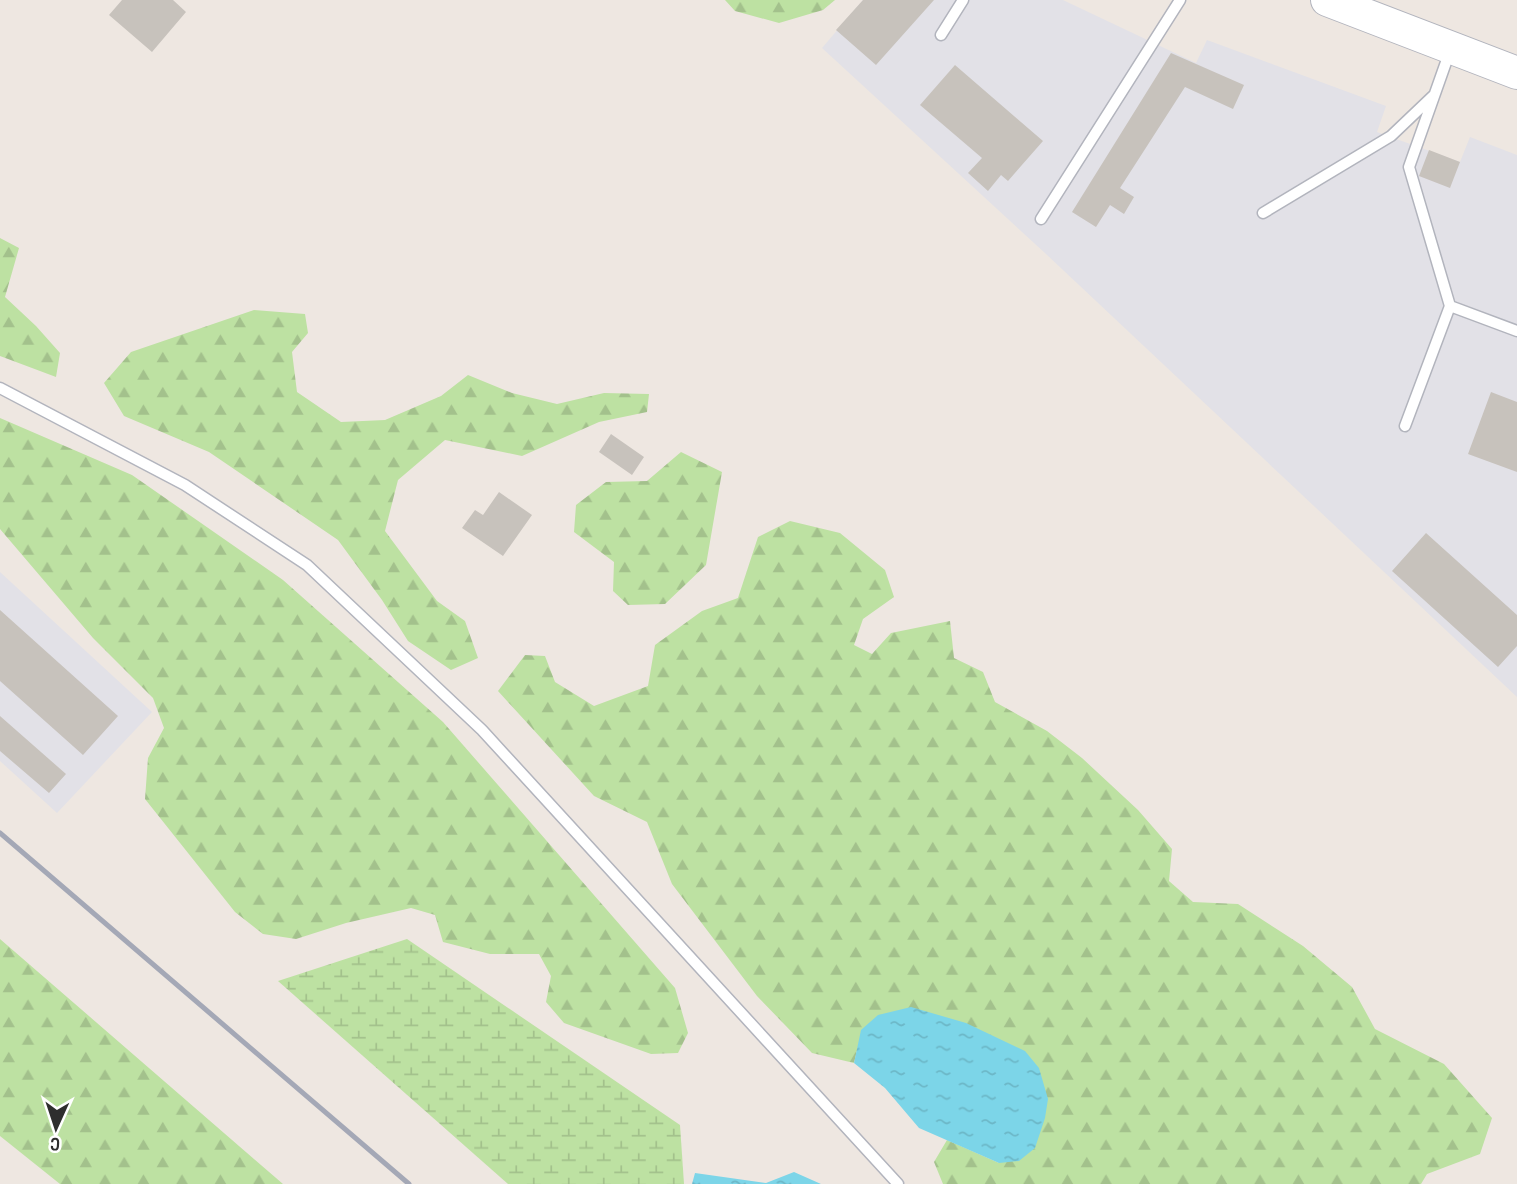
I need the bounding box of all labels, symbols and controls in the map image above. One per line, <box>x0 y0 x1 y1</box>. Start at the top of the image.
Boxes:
north arrow <box>21 1093 91 1163</box>
text: С <box>49 1132 61 1155</box>

